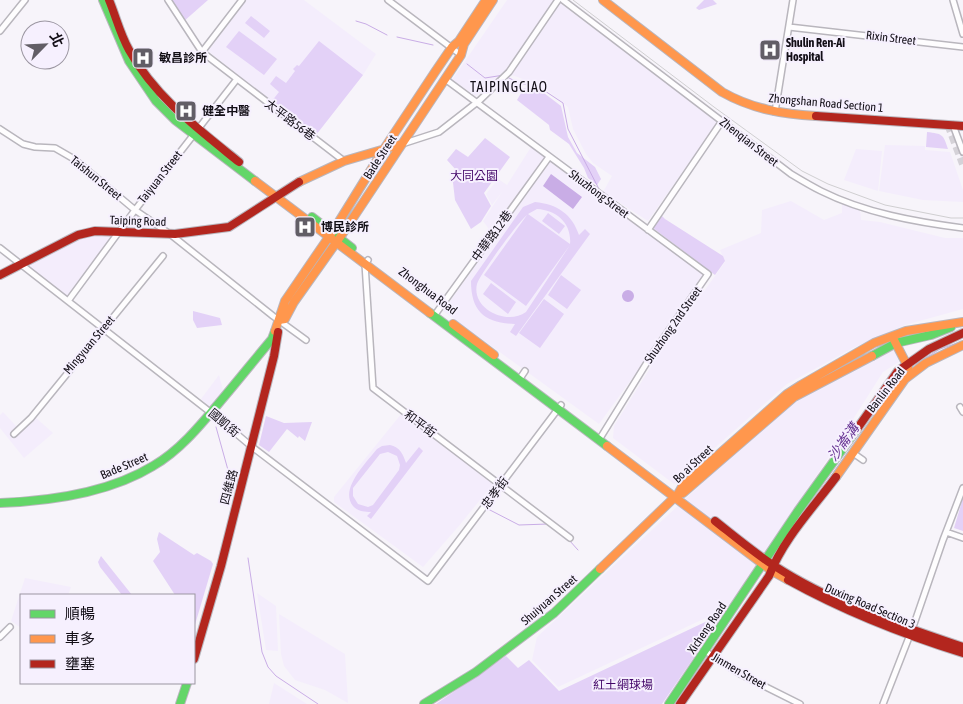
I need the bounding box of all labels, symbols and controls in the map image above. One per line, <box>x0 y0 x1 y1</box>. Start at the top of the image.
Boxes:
north arrow <box>20 20 70 70</box>
street label: Rixin Street <box>865 28 917 48</box>
text: 北 <box>47 30 67 49</box>
place label: Shulin Ren-Ai Hospital <box>786 36 845 64</box>
hospital icon: Shulin Ren-Ai Hospital <box>758 38 782 62</box>
hospital icon: 敏昌診所 <box>131 46 155 70</box>
place label: 敏昌診所 <box>159 51 207 65</box>
district label: TAIPINGCIAO <box>470 79 548 95</box>
street label: Zhongshan Road Section 1 <box>768 91 884 115</box>
street label: 太平路56巷 <box>262 97 318 143</box>
hospital icon: 健全中醫 <box>174 99 198 123</box>
place label: 健全中醫 <box>202 104 250 118</box>
street label: Zhenqian Street <box>717 115 781 169</box>
street label: Bade Street <box>360 132 400 182</box>
street label: Taiyuan Street <box>135 147 185 206</box>
street label: Taishun Street <box>67 153 125 203</box>
street label: Shuzhong Street <box>566 167 632 221</box>
park label: 大同公園 <box>450 169 498 183</box>
street label: 中華路12巷 <box>469 208 515 264</box>
street label: Taiping Road <box>109 213 167 229</box>
hospital icon: 博民診所 <box>293 215 317 239</box>
place label: 博民診所 <box>321 220 369 234</box>
street label: Zhonghua Road <box>396 264 460 318</box>
street label: Shuzhong 2nd Street <box>641 284 705 366</box>
street label: Mingyuan Street <box>61 313 118 377</box>
street label: Banlin Road <box>864 365 908 415</box>
street label: 國凱街 <box>206 406 242 440</box>
street label: 和平街 <box>401 408 439 440</box>
water label: 沙崙溝 <box>824 419 863 464</box>
street label: Bo ai Street <box>670 442 716 486</box>
street label: Bade Street <box>98 450 150 482</box>
street label: 四維路 <box>218 468 240 506</box>
street label: 忠孝街 <box>479 474 511 512</box>
street label: Shuiyuan Street <box>518 572 580 628</box>
street label: Duxing Road Section 3 <box>823 581 917 631</box>
legend <box>20 594 195 684</box>
street label: Xicheng Road <box>685 599 729 657</box>
text: 順暢 <box>65 605 95 622</box>
text: 車多 <box>65 630 95 647</box>
street label: Jinmen Street <box>709 650 769 692</box>
text: 壅塞 <box>65 655 95 672</box>
park label: 紅土網球場 <box>593 678 653 692</box>

